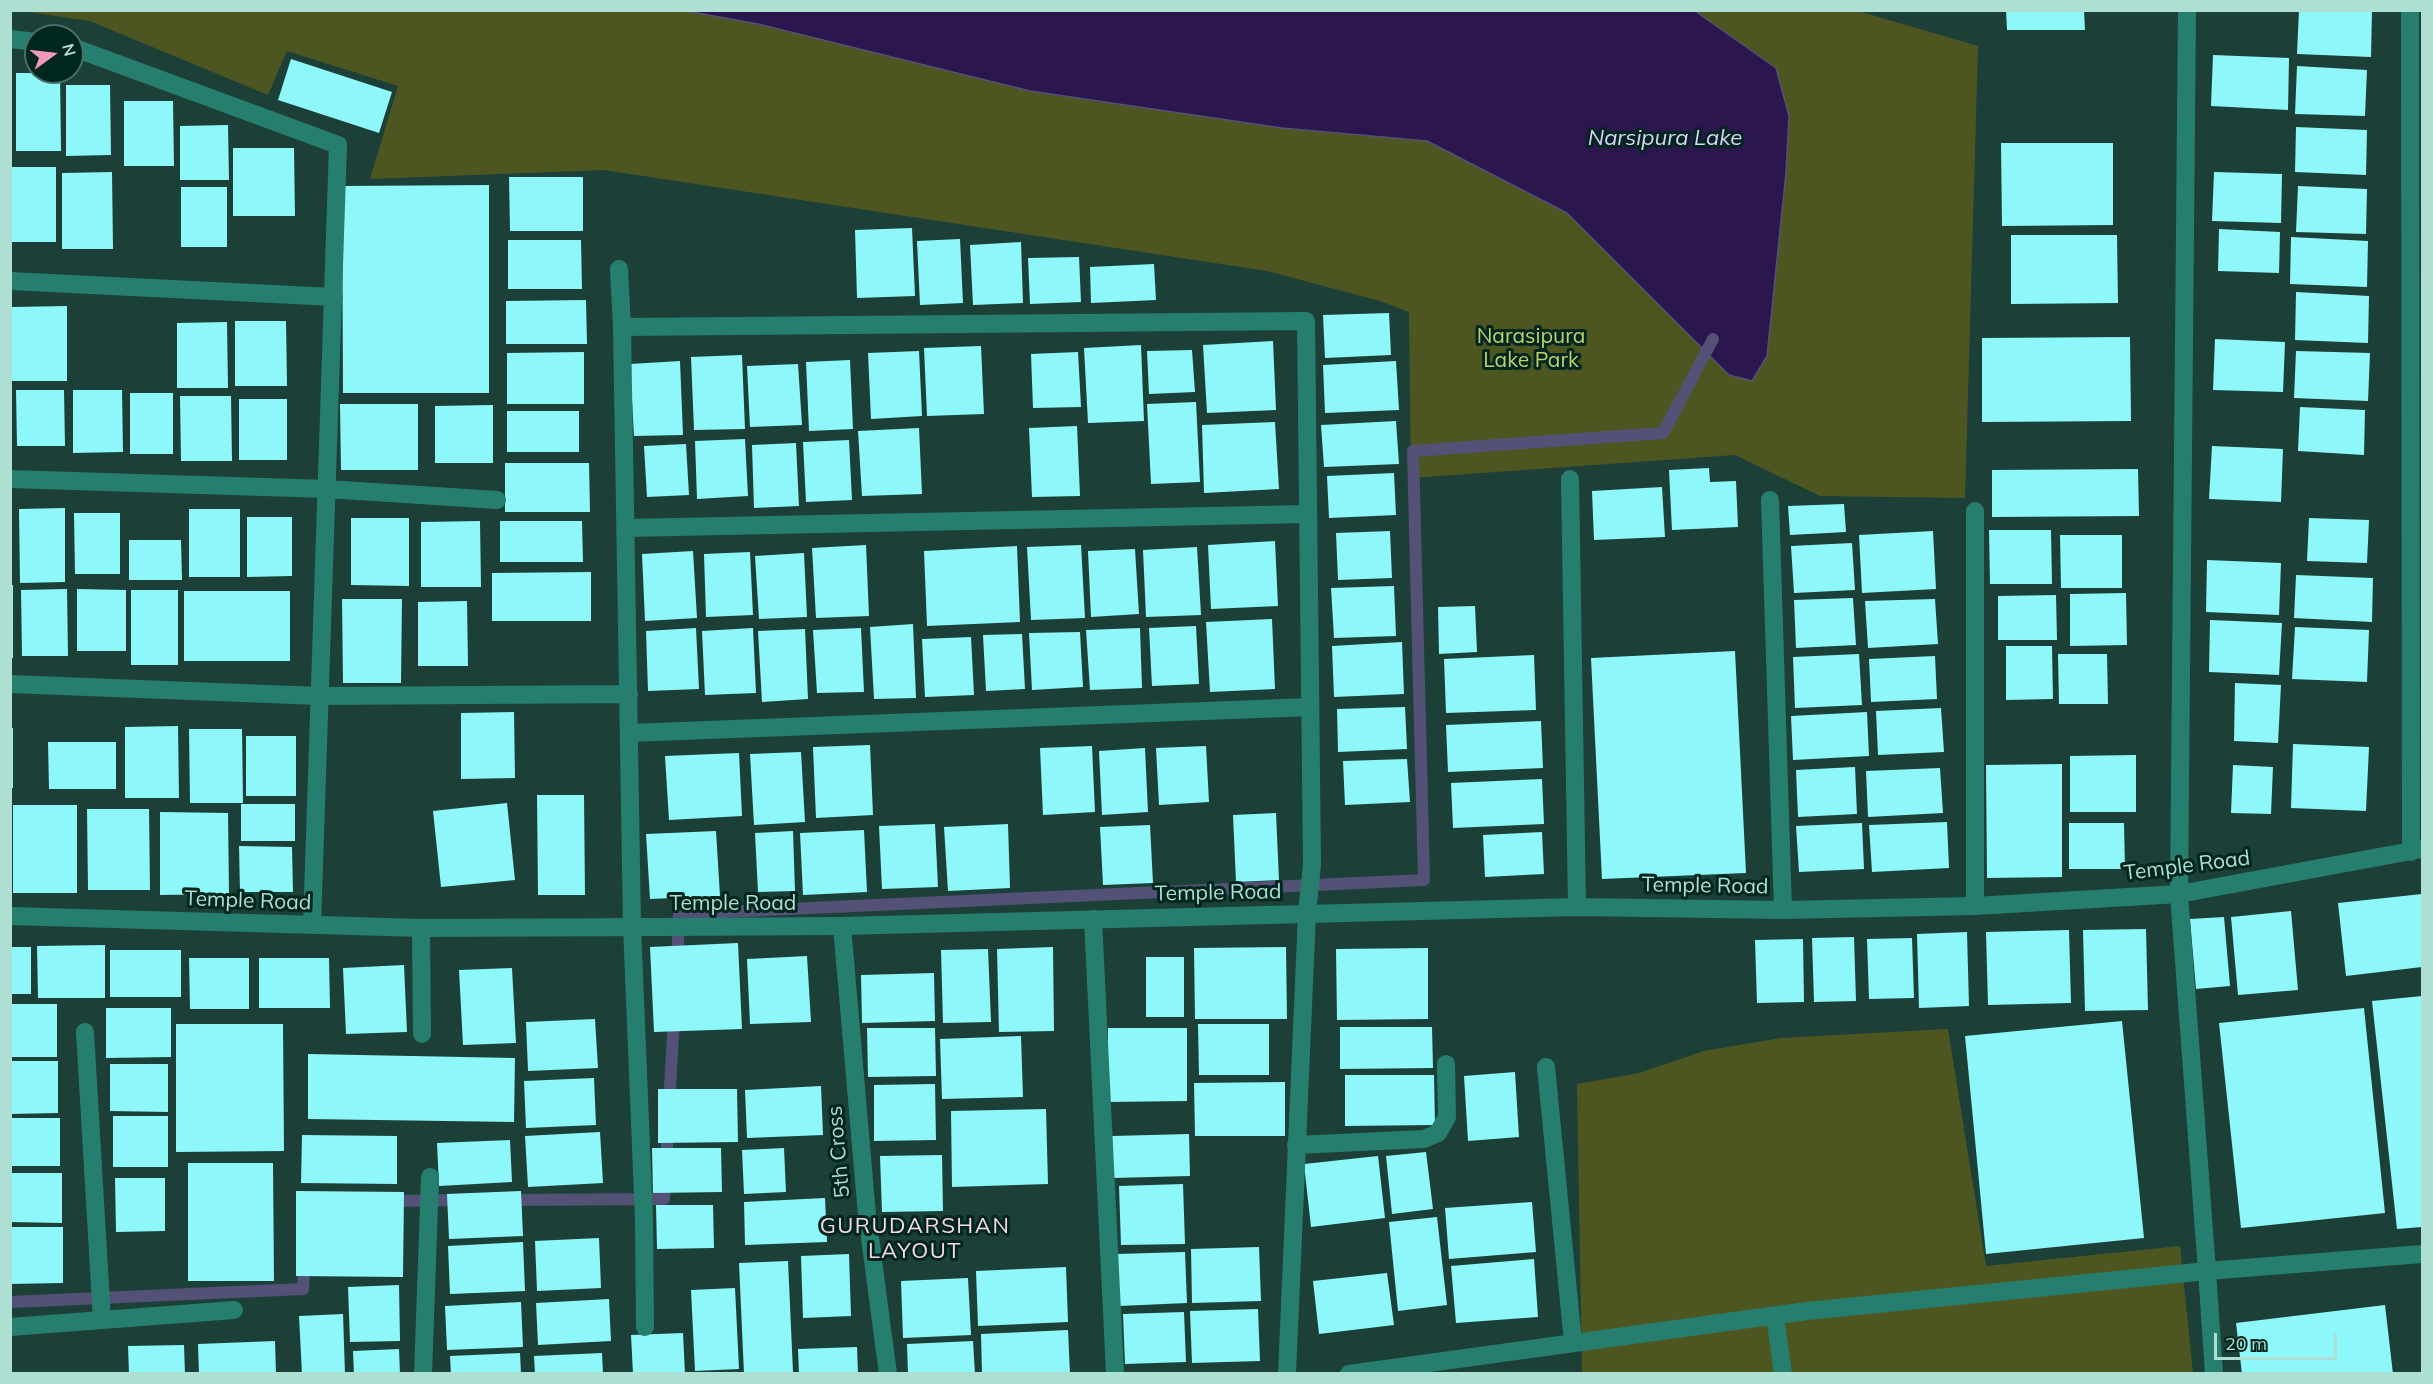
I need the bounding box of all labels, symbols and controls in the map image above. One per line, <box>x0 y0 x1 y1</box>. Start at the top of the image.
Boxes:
north arrow <box>24 24 84 84</box>
text: N <box>58 41 81 58</box>
water label: Narsipura Lake <box>1588 125 1742 151</box>
park label: Narasipura Lake Park <box>1477 324 1585 374</box>
street label: Temple Road <box>2122 846 2252 886</box>
street label: Temple Road <box>1641 872 1769 900</box>
street label: Temple Road <box>1154 879 1282 907</box>
street label: Temple Road <box>184 886 312 916</box>
street label: Temple Road <box>670 891 796 917</box>
street label: 5th Cross <box>822 1105 856 1199</box>
district label: GURUDARSHAN LAYOUT <box>820 1213 1010 1264</box>
scale bar <box>2217 1321 2340 1359</box>
text: 20 m <box>2225 1332 2267 1355</box>

